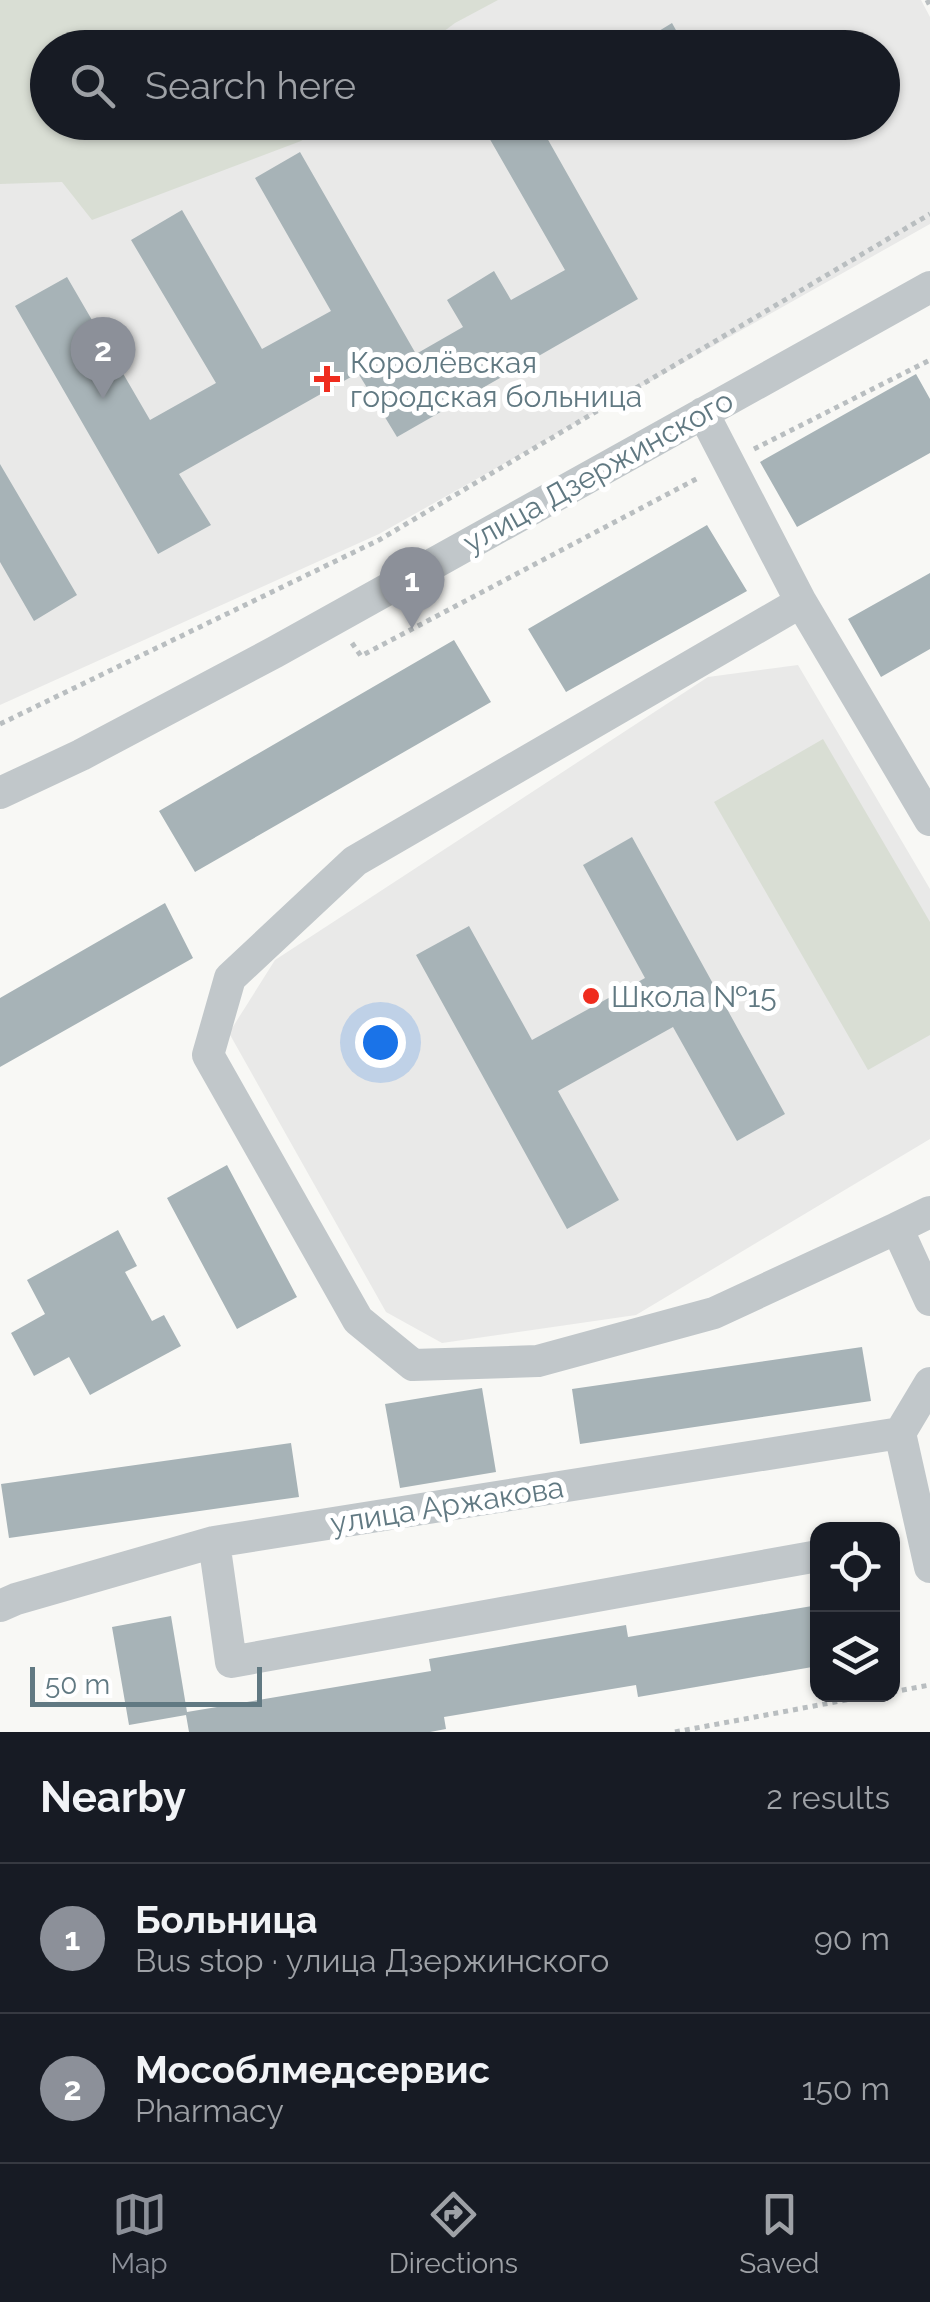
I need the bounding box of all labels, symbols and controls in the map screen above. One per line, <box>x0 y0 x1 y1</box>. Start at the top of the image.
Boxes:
search box <box>30 30 900 140</box>
icon: search <box>65 58 120 113</box>
text: Search here <box>145 63 356 108</box>
pin: 2 <box>70 316 136 399</box>
place label: Королёвская городская больница <box>350 345 642 414</box>
marker: Королёвская городская больница <box>314 366 340 392</box>
street label: улица Дзержинского <box>457 382 739 560</box>
pin: 1 <box>380 546 444 629</box>
place label: Школа №15 <box>611 979 777 1014</box>
marker: Школа №15 <box>580 985 602 1007</box>
your location <box>355 1017 406 1068</box>
street label: улица Аржакова <box>328 1469 566 1541</box>
map controls <box>810 1522 900 1702</box>
button: locate <box>810 1522 900 1612</box>
button: layers <box>810 1612 900 1702</box>
scale bar <box>30 1662 262 1706</box>
text: 50 m <box>45 1668 110 1701</box>
text: Nearby <box>40 1773 186 1822</box>
text: 2 results <box>766 1779 890 1816</box>
text: Больница <box>135 1897 318 1942</box>
text: 1 <box>65 1920 80 1957</box>
text: 90 m <box>814 1920 890 1957</box>
text: Bus stop · улица Дзержинского <box>135 1942 609 1979</box>
text: Мособлмедсервис <box>135 2047 490 2092</box>
text: 2 <box>63 2070 82 2107</box>
text: 150 m <box>802 2070 890 2107</box>
text: Pharmacy <box>135 2092 284 2129</box>
tab: Map <box>111 2187 168 2280</box>
tab: Directions <box>389 2187 518 2280</box>
tab: Saved <box>739 2187 819 2280</box>

